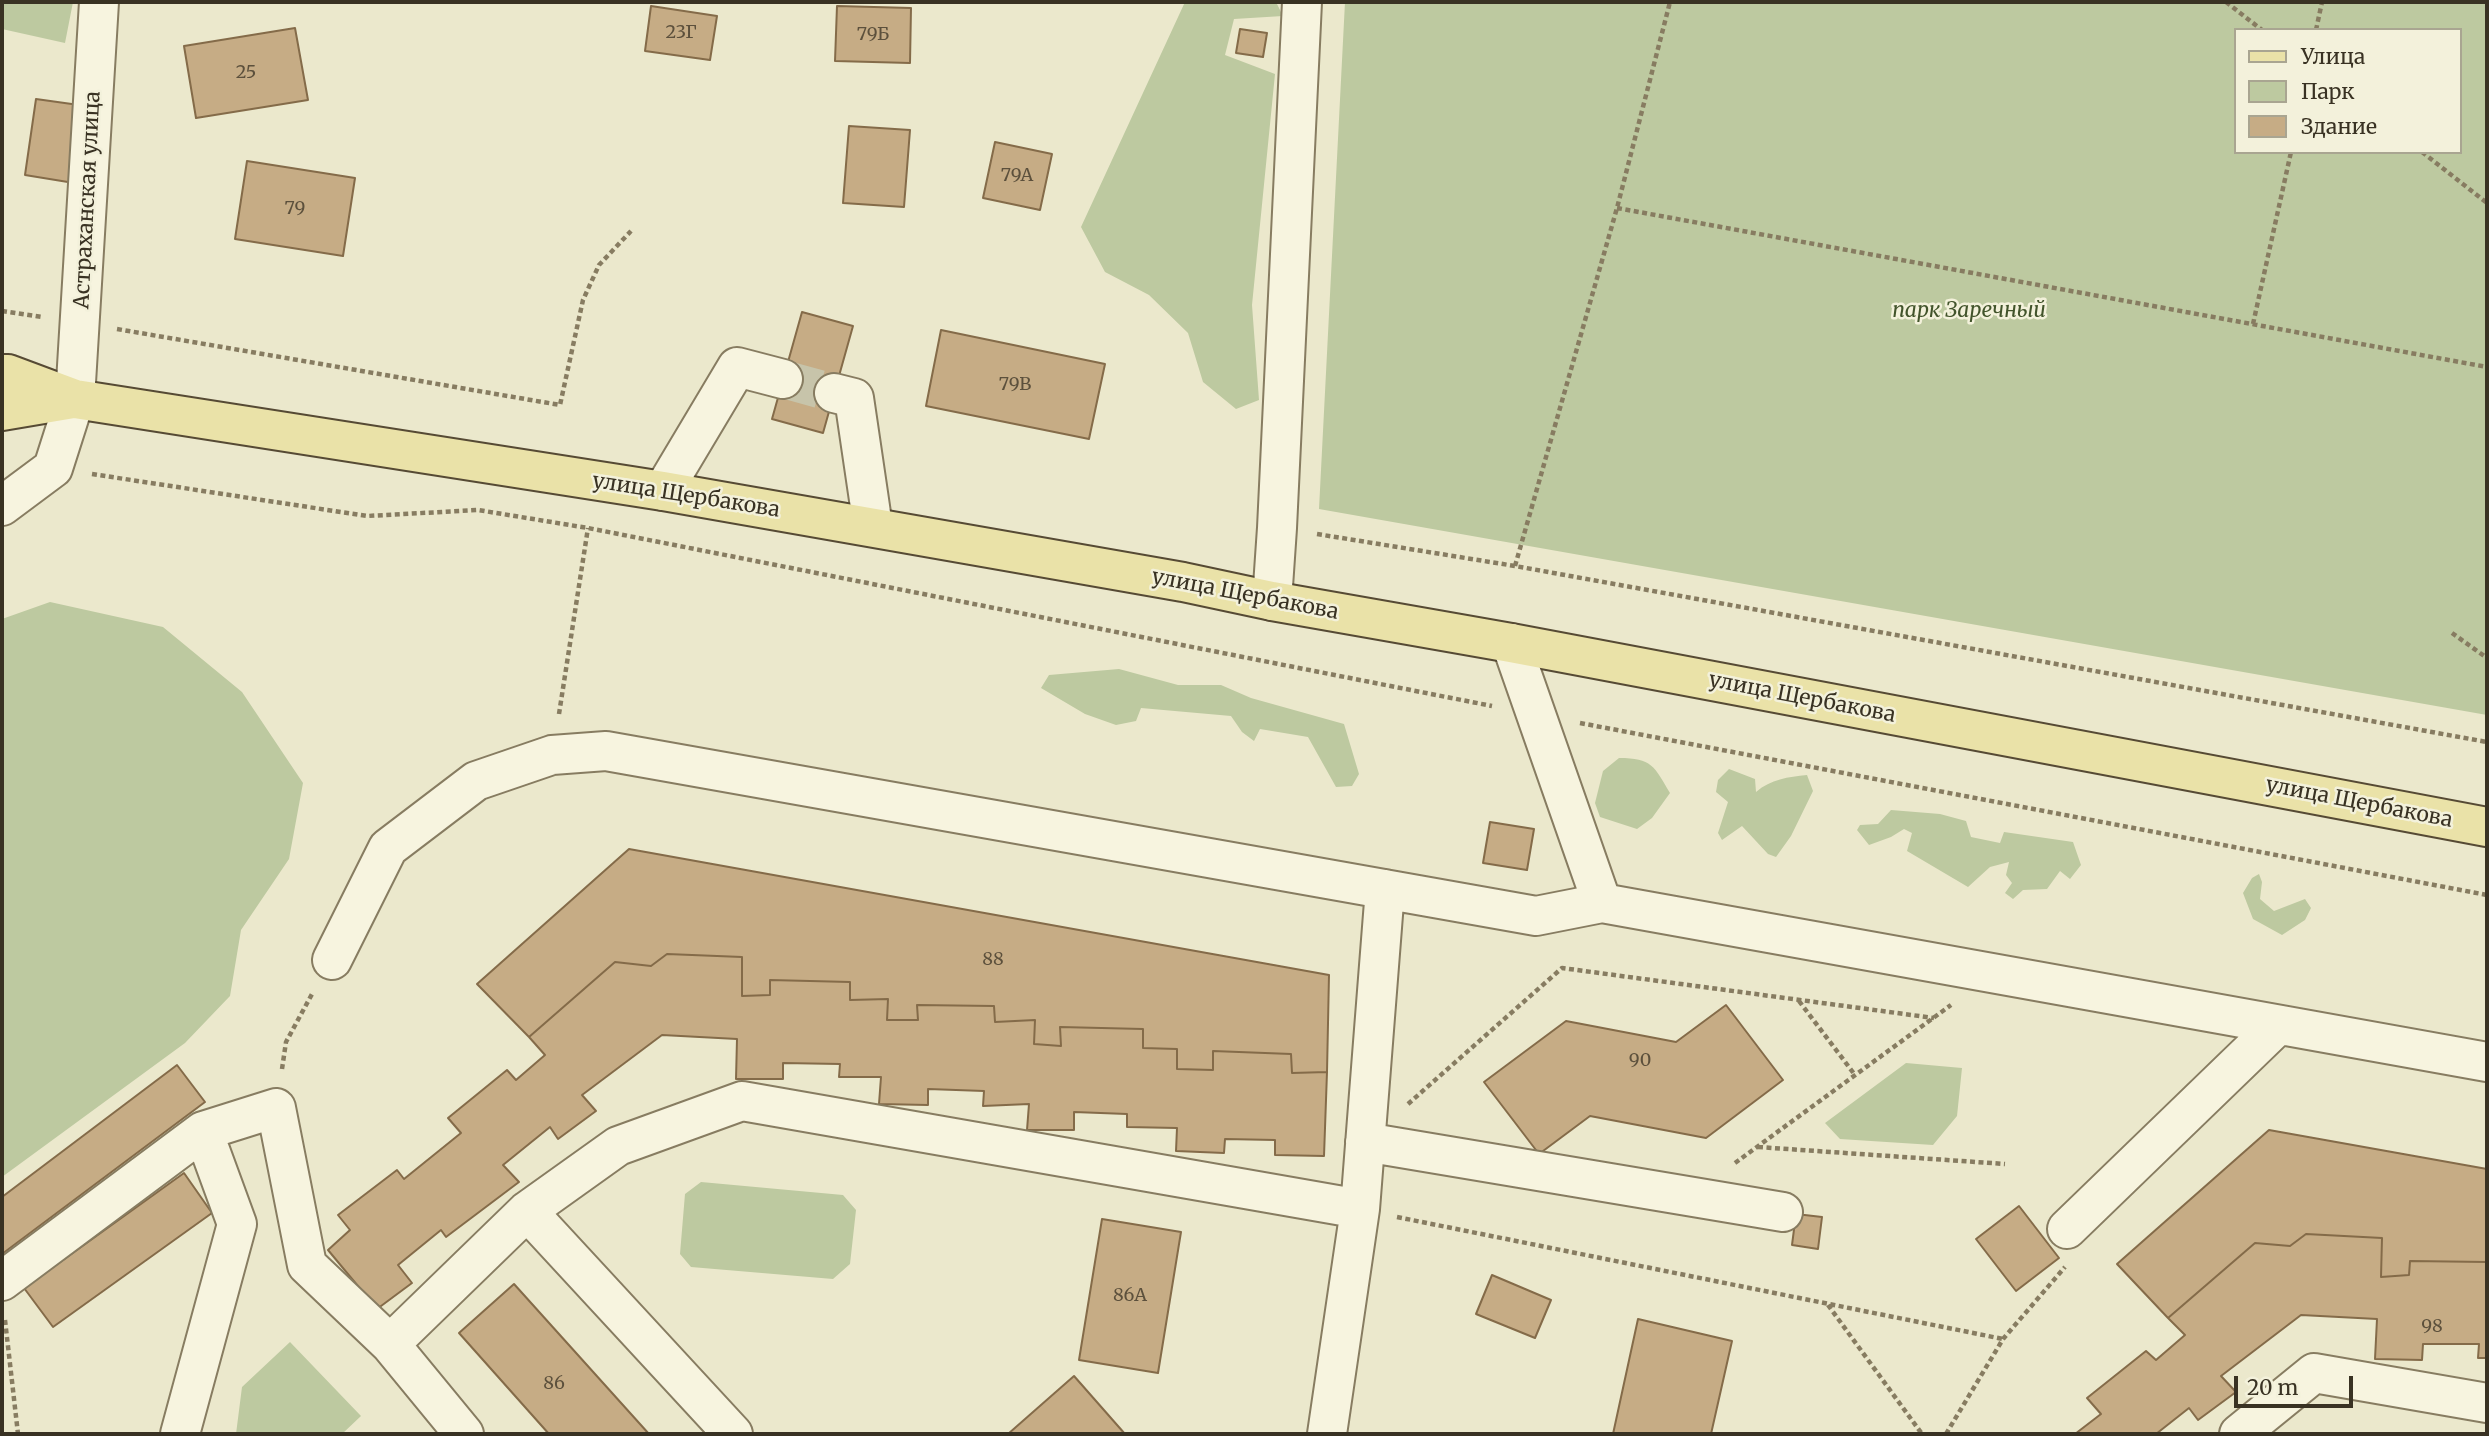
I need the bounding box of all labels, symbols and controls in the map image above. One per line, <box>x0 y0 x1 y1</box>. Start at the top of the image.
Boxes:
house number: 23Г <box>666 22 696 44</box>
house number: 79Б <box>857 24 889 46</box>
legend <box>2234 28 2461 154</box>
text: Улица <box>2301 43 2365 70</box>
house number: 25 <box>236 62 256 84</box>
text: Парк <box>2301 78 2355 105</box>
street label: Астраханская улица <box>70 91 106 309</box>
text: Здание <box>2301 113 2377 140</box>
house number: 79А <box>1001 165 1033 187</box>
house number: 79 <box>285 198 305 220</box>
park label: парк Заречный <box>1892 298 2046 324</box>
house number: 79В <box>999 374 1031 396</box>
street label: улица Щербакова <box>590 469 782 523</box>
street label: улица Щербакова <box>1150 565 1340 625</box>
street label: улица Щербакова <box>1707 668 1897 728</box>
street label: улица Щербакова <box>2264 773 2454 833</box>
house number: 88 <box>982 949 1004 971</box>
house number: 90 <box>1629 1050 1651 1072</box>
house number: 86А <box>1113 1285 1147 1307</box>
house number: 98 <box>2421 1316 2443 1338</box>
scale bar <box>2237 1362 2356 1406</box>
house number: 86 <box>543 1373 565 1395</box>
text: 20 m <box>2247 1374 2298 1401</box>

